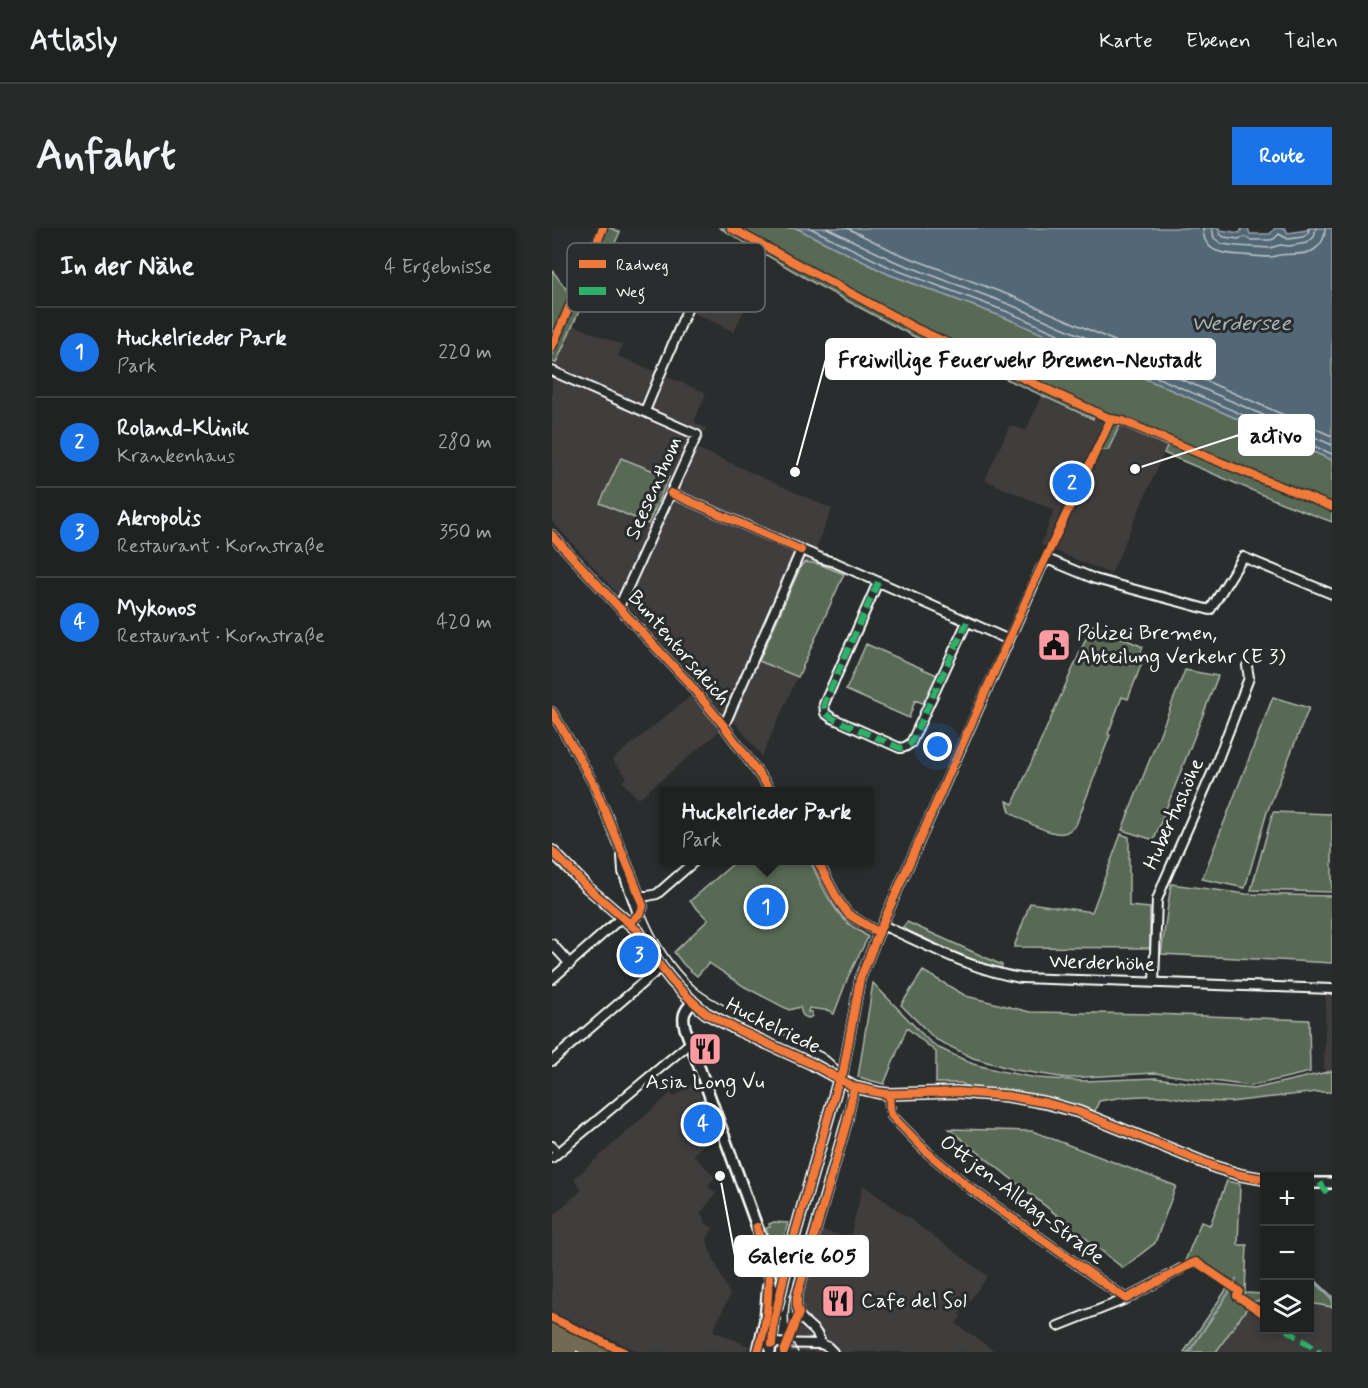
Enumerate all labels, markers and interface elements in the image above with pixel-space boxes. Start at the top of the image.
text: Atlasly [30,23,118,60]
text: Karte [1099,27,1153,55]
text: Ebenen [1186,27,1251,55]
text: Teilen [1284,27,1338,55]
button: Route [1232,127,1332,185]
text: Anfahrt [36,129,176,184]
legend [567,243,765,312]
text: In der Nähe [60,250,194,284]
text: 4 Ergebnisse [384,254,492,281]
text: Radweg [616,255,668,276]
text: Weg [616,282,645,304]
water label: Werdersee [1191,310,1292,338]
text: Huckelrieder Park [117,325,287,353]
text: 1 [75,339,84,366]
text: 220 m [438,339,492,366]
callout: Freiwillige Feuerwehr Bremen-Neustadt [826,339,1215,379]
text: Freiwillige Feuerwehr Bremen-Neustadt [838,347,1202,376]
text: Park [117,353,157,380]
text: Roland-Klinik [117,415,249,443]
callout: activo [1239,415,1314,455]
text: activo [1250,423,1302,451]
text: 2 [75,429,84,456]
text: 280 m [438,429,492,456]
street label: Seesenthom [619,432,689,544]
text: Krankenhaus [117,443,235,470]
pin: 2 [1052,460,1092,506]
text: Akropolis [117,505,201,533]
text: 3 [75,519,84,546]
text: 350 m [439,519,492,546]
text: Restaurant · Kornstraße [117,533,325,560]
street label: Buntentorsdeich [621,584,737,712]
text: Mykonos [117,595,196,623]
text: 4 [74,609,85,636]
text: 420 m [436,609,492,636]
place label: Polizei Bremen, Abteilung Verkehr (E 3) [1077,619,1286,672]
text: Restaurant · Kornstraße [117,623,325,650]
public building icon: Polizei Bremen, Abteilung Verkehr (E 3) [1036,627,1072,663]
your location [923,732,952,761]
street label: Hubertushöhe [1137,754,1211,874]
popup [660,787,873,865]
text: Huckelrieder Park [682,799,851,827]
text: Park [682,827,722,854]
pin: 1 [746,884,786,930]
pin: 3 [620,932,658,978]
street label: Werderhöhe [1048,947,1156,979]
street label: Huckelriede [721,991,825,1061]
restaurant icon: Asia Long Vu [687,1031,723,1067]
place label: Asia Long Vu [646,1068,764,1097]
pin: 4 [684,1102,722,1146]
street label: Ottjen-Alldag-Straße [934,1129,1110,1271]
map controls [1260,1172,1314,1334]
button: + [1260,1172,1314,1226]
button: − [1260,1226,1314,1280]
callout: Galerie 605 [735,1236,868,1276]
text: Galerie 605 [747,1243,857,1271]
button: layers [1260,1280,1314,1334]
restaurant icon: Cafe del Sol [820,1283,856,1319]
place label: Cafe del Sol [861,1287,967,1315]

